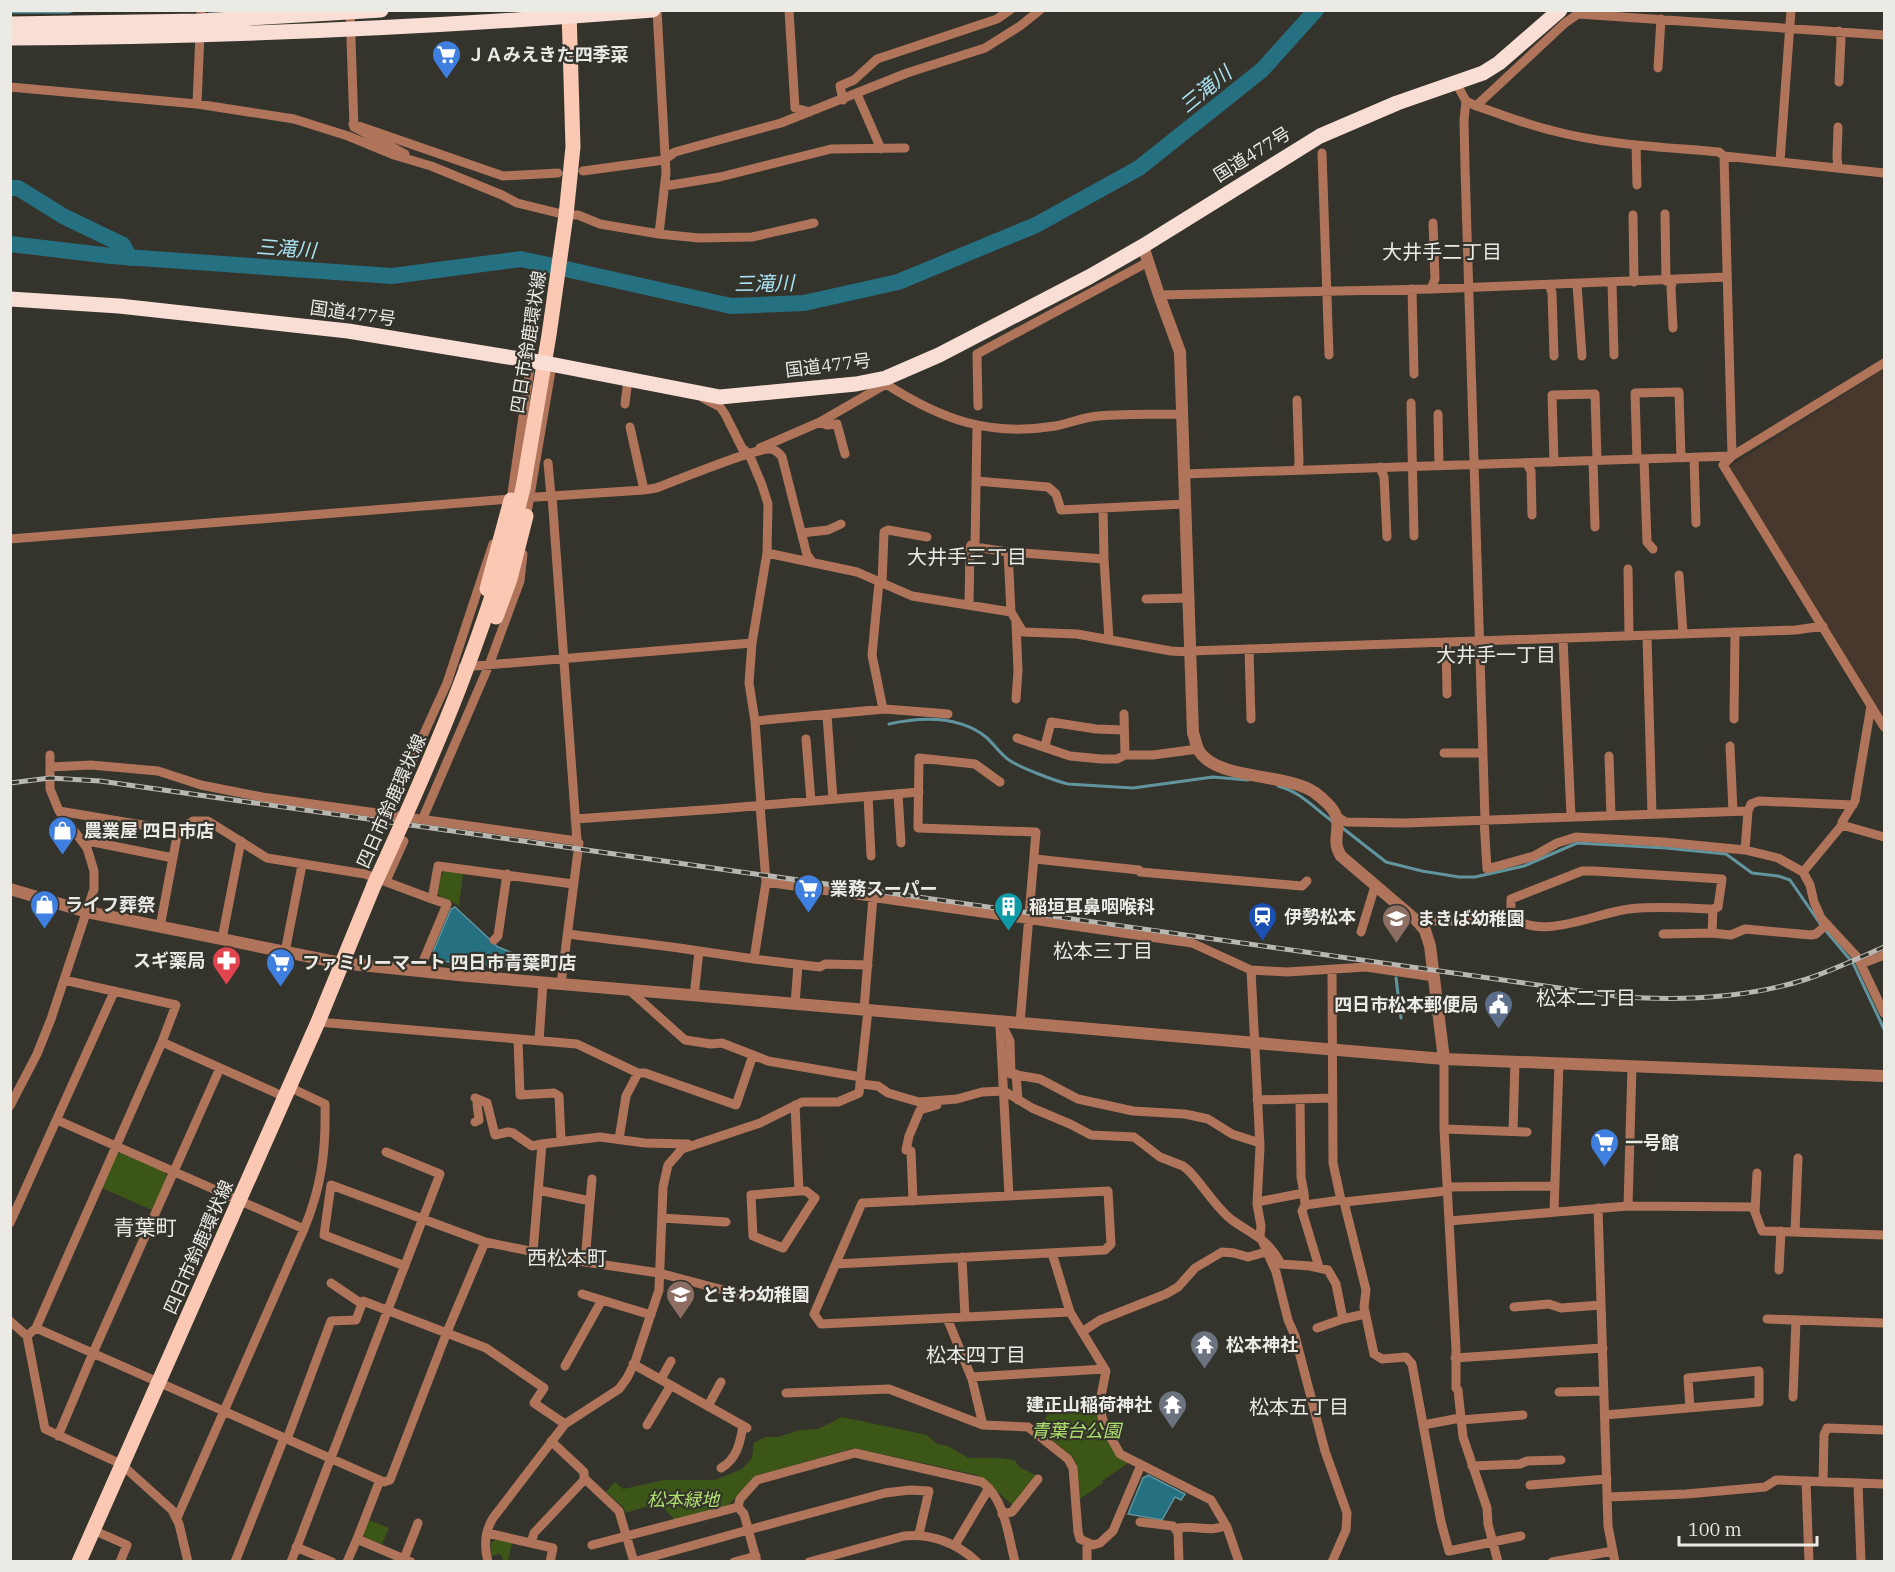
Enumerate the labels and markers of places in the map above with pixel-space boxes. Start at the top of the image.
supermarket icon: ＪＡみえきた四季菜 [430,38,462,80]
place label: ＪＡみえきた四季菜 [467,43,628,66]
shop icon: 農業屋 四日市店 [47,814,79,856]
place label: 農業屋 四日市店 [84,819,214,842]
supermarket icon: 業務スーパー [793,872,825,914]
place label: 業務スーパー [830,877,938,900]
shop icon: ライフ葬祭 [28,888,60,930]
building icon: 稲垣耳鼻咽喉科 [992,890,1024,932]
place label: ライフ葬祭 [65,893,155,916]
place label: 稲垣耳鼻咽喉科 [1029,895,1155,918]
station icon: 伊勢松本 [1247,900,1279,942]
school or university icon: まきば幼稚園 [1380,902,1412,944]
place label: 伊勢松本 [1284,905,1356,928]
place label: まきば幼稚園 [1417,907,1525,930]
pharmacy icon: スギ薬局 [210,944,242,986]
supermarket icon: ファミリーマート 四日市青葉町店 [265,946,297,988]
place label: スギ薬局 [133,949,205,972]
place label: ファミリーマート 四日市青葉町店 [302,951,576,974]
public building icon: 四日市松本郵便局 [1483,988,1515,1030]
place label: 四日市松本郵便局 [1334,993,1478,1016]
supermarket icon: 一号館 [1588,1126,1620,1168]
place label: 一号館 [1625,1131,1679,1154]
school or university icon: ときわ幼稚園 [665,1278,697,1320]
place label: ときわ幼稚園 [702,1283,810,1306]
temple icon: 松本神社 [1189,1328,1221,1370]
place label: 松本神社 [1226,1333,1298,1356]
temple icon: 建正山稲荷神社 [1157,1388,1189,1430]
place label: 建正山稲荷神社 [1026,1393,1152,1416]

